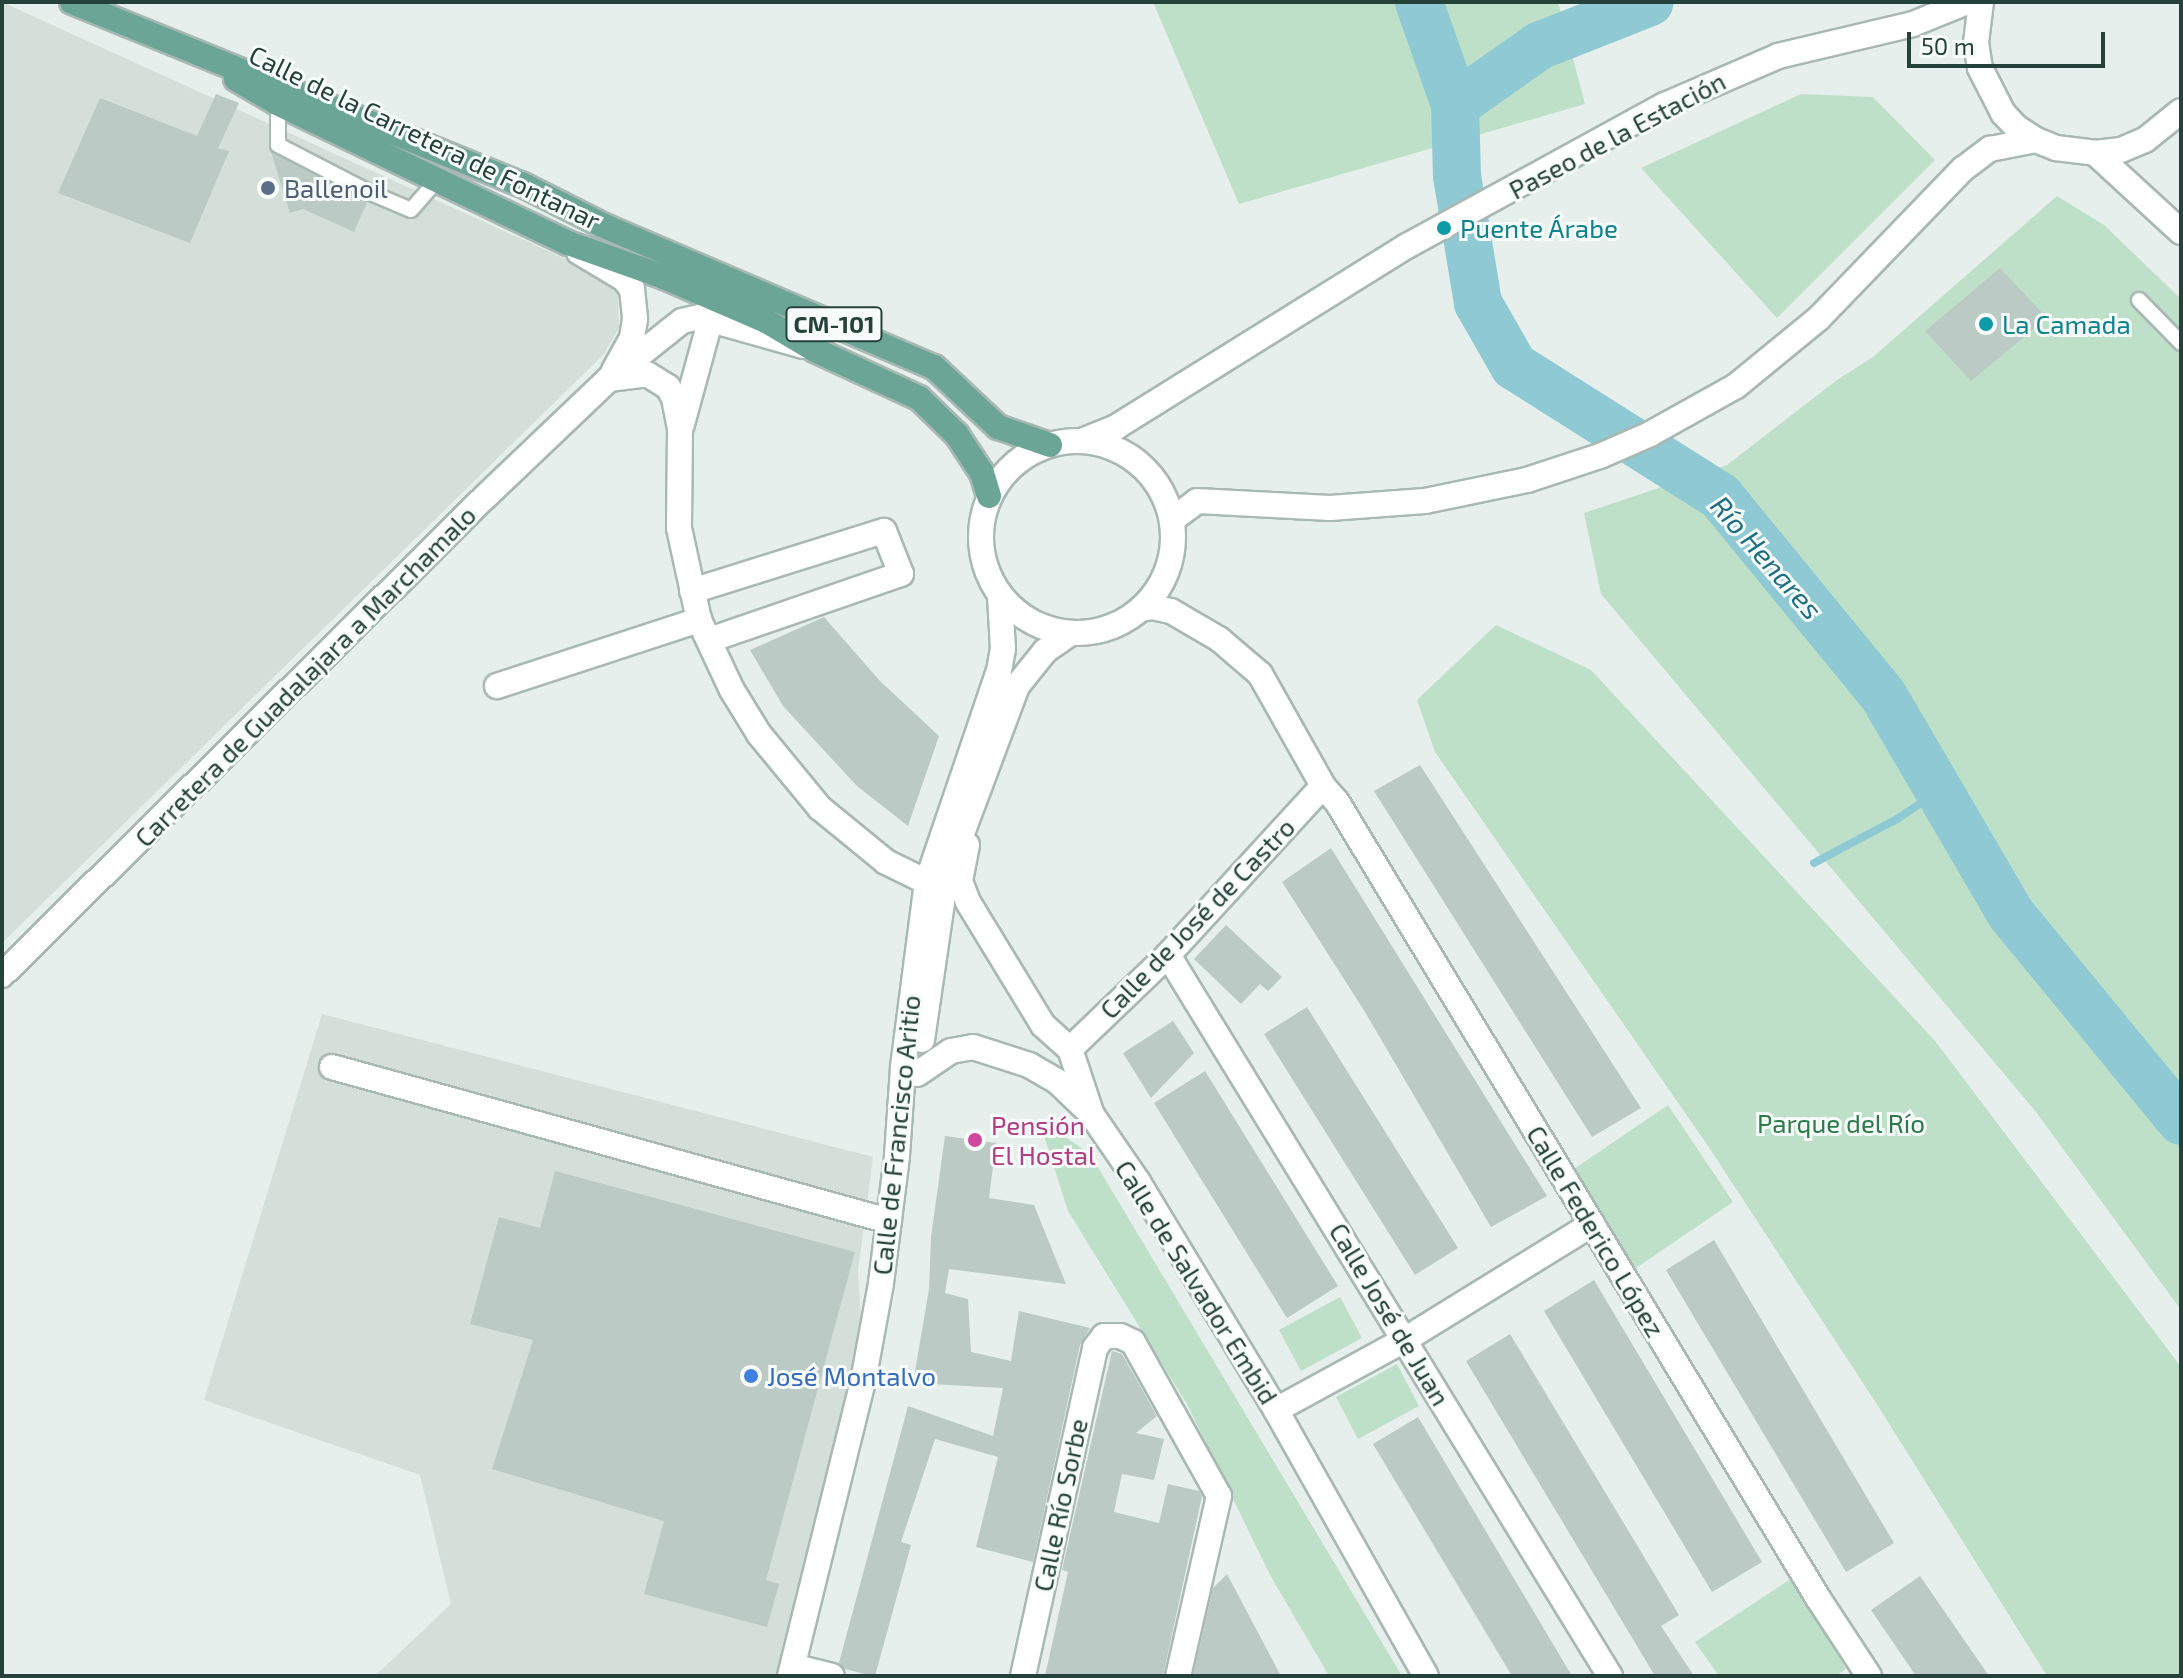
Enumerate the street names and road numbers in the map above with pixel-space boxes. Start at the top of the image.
street label: Calle de la Carretera de Fontanar [244,38,606,236]
street label: Paseo de la Estación [1503,65,1731,205]
road number: CM-101 [784,304,884,344]
street label: Carretera de Guadalajara a Marchamalo [128,499,482,853]
street label: Calle de José de Castro [1093,811,1301,1025]
street label: Calle de Francisco Aritio [866,993,926,1277]
street label: Calle Federico López [1521,1120,1671,1342]
street label: Calle de Salvador Embid [1109,1154,1285,1410]
street label: Calle José de Juan [1323,1217,1457,1411]
street label: Calle Río Sorbe [1026,1416,1094,1594]

